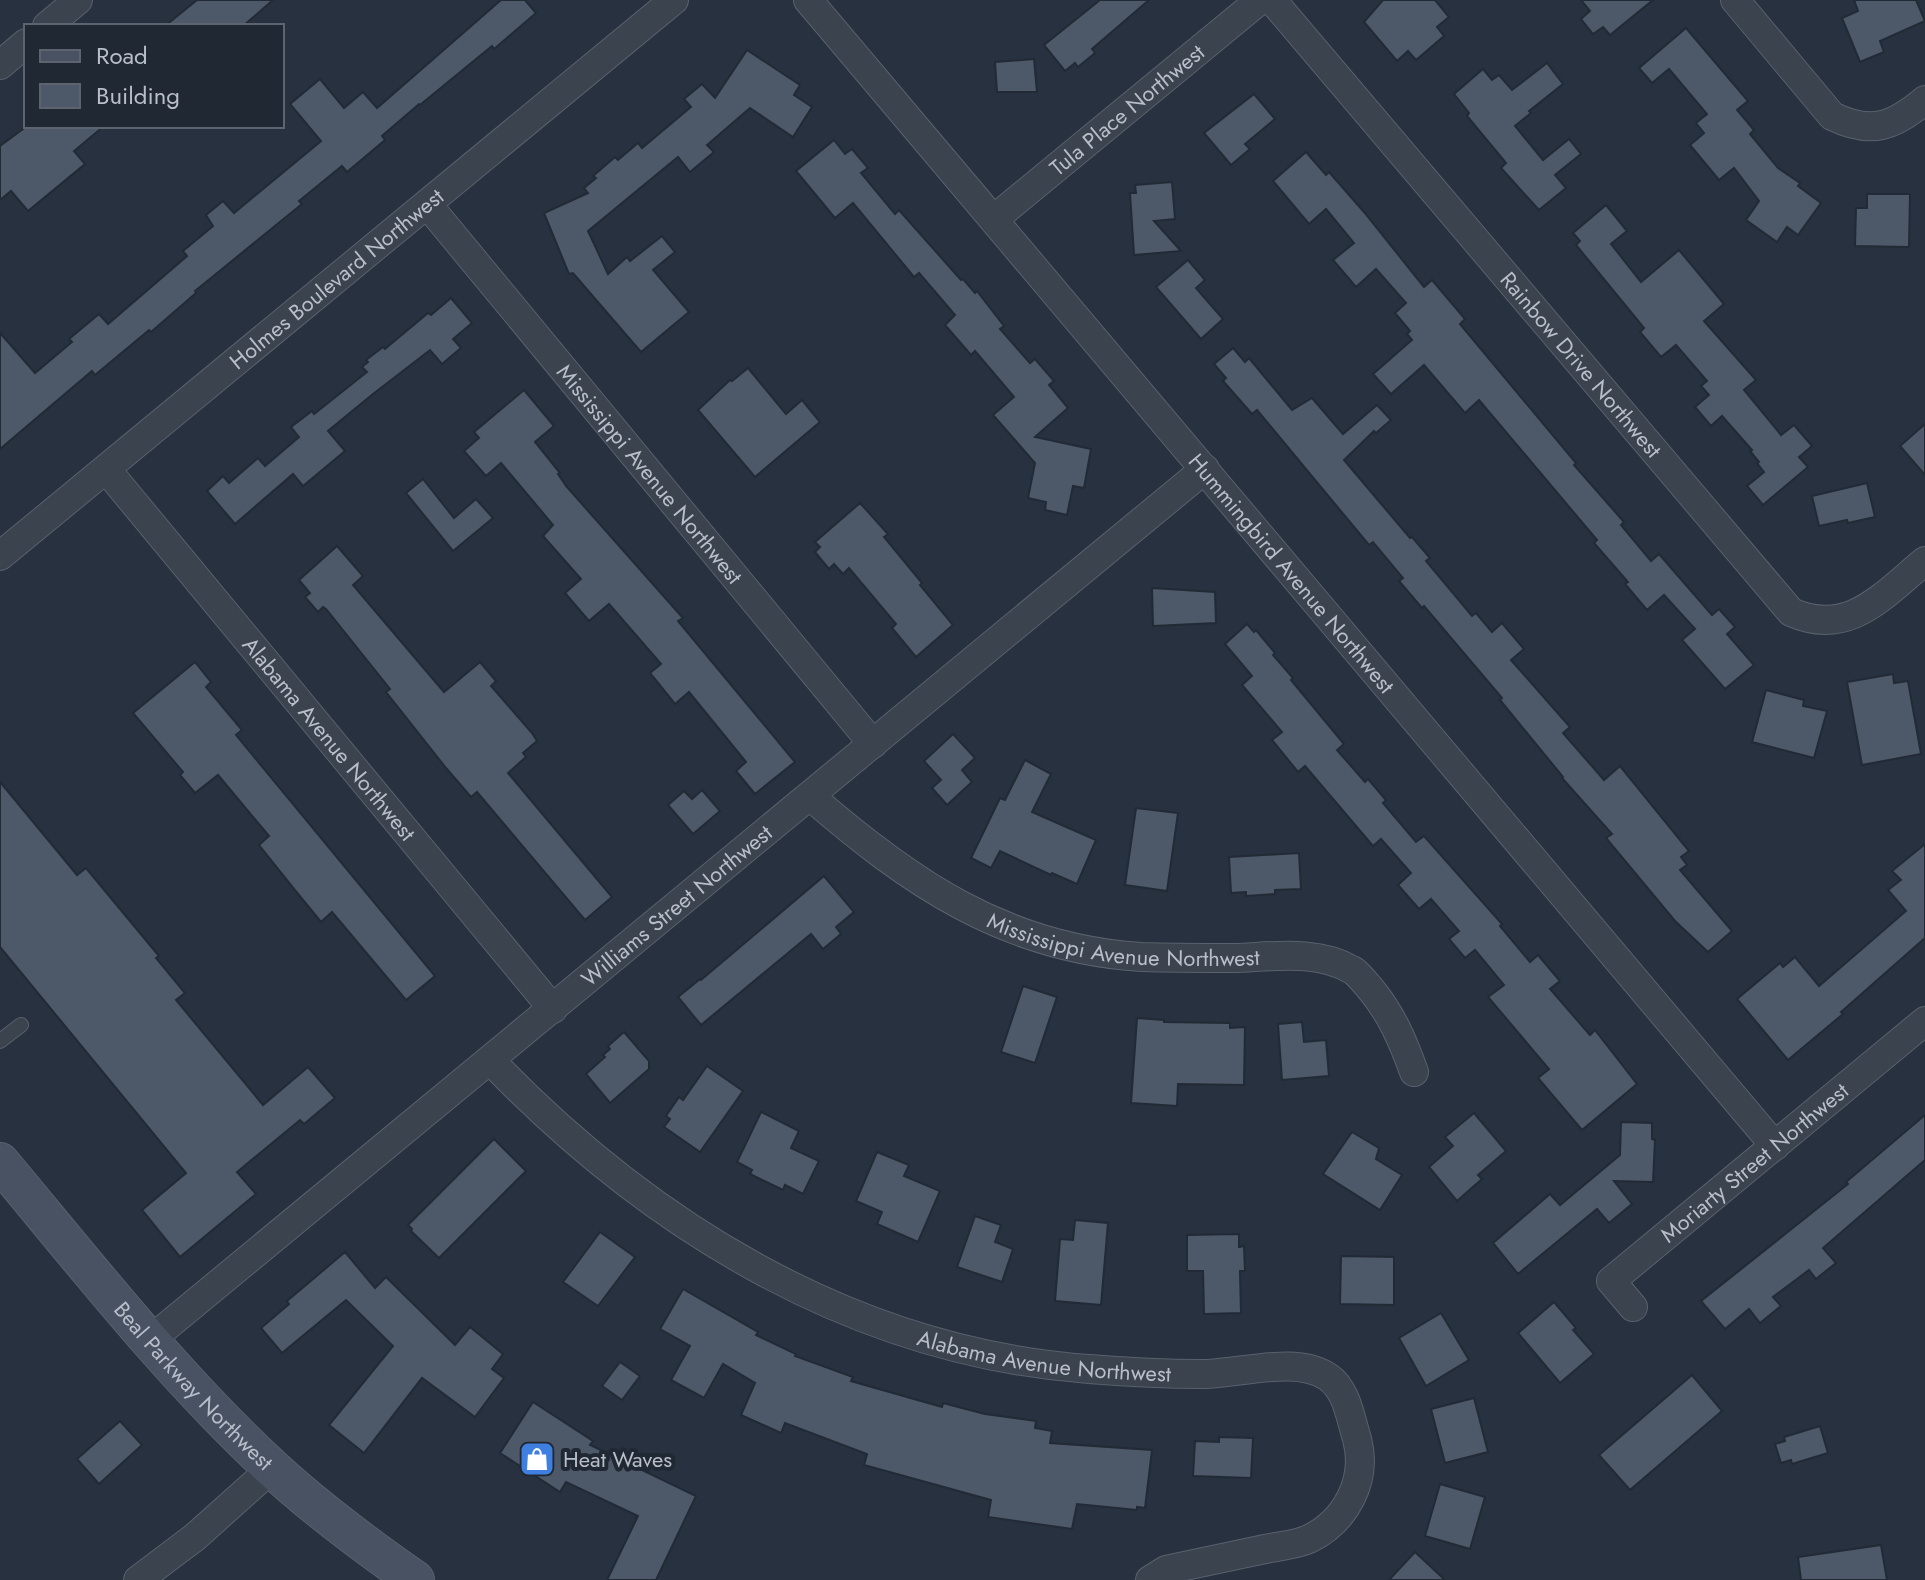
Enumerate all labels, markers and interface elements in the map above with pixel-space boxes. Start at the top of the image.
legend [24,24,284,128]
street label: Tula Place Northwest [1042,36,1212,183]
text: Road [96,38,148,73]
text: Building [96,78,180,113]
street label: Holmes Boulevard Northwest [222,180,451,377]
street label: Rainbow Drive Northwest [1493,265,1670,465]
street label: Mississippi Avenue Northwest [549,357,751,591]
street label: Hummingbird Avenue Northwest [1181,446,1403,701]
street label: Alabama Avenue Northwest [235,630,424,848]
street label: Williams Street Northwest [574,817,779,994]
street label: Mississippi Avenue Northwest [982,904,1261,974]
street label: Moriarty Street Northwest [1653,1075,1856,1250]
street label: Beal Parkway Northwest [107,1294,281,1478]
street label: Alabama Avenue Northwest [914,1321,1172,1390]
shop icon: Heat Waves [518,1440,556,1478]
place label: Heat Waves [563,1443,672,1475]

